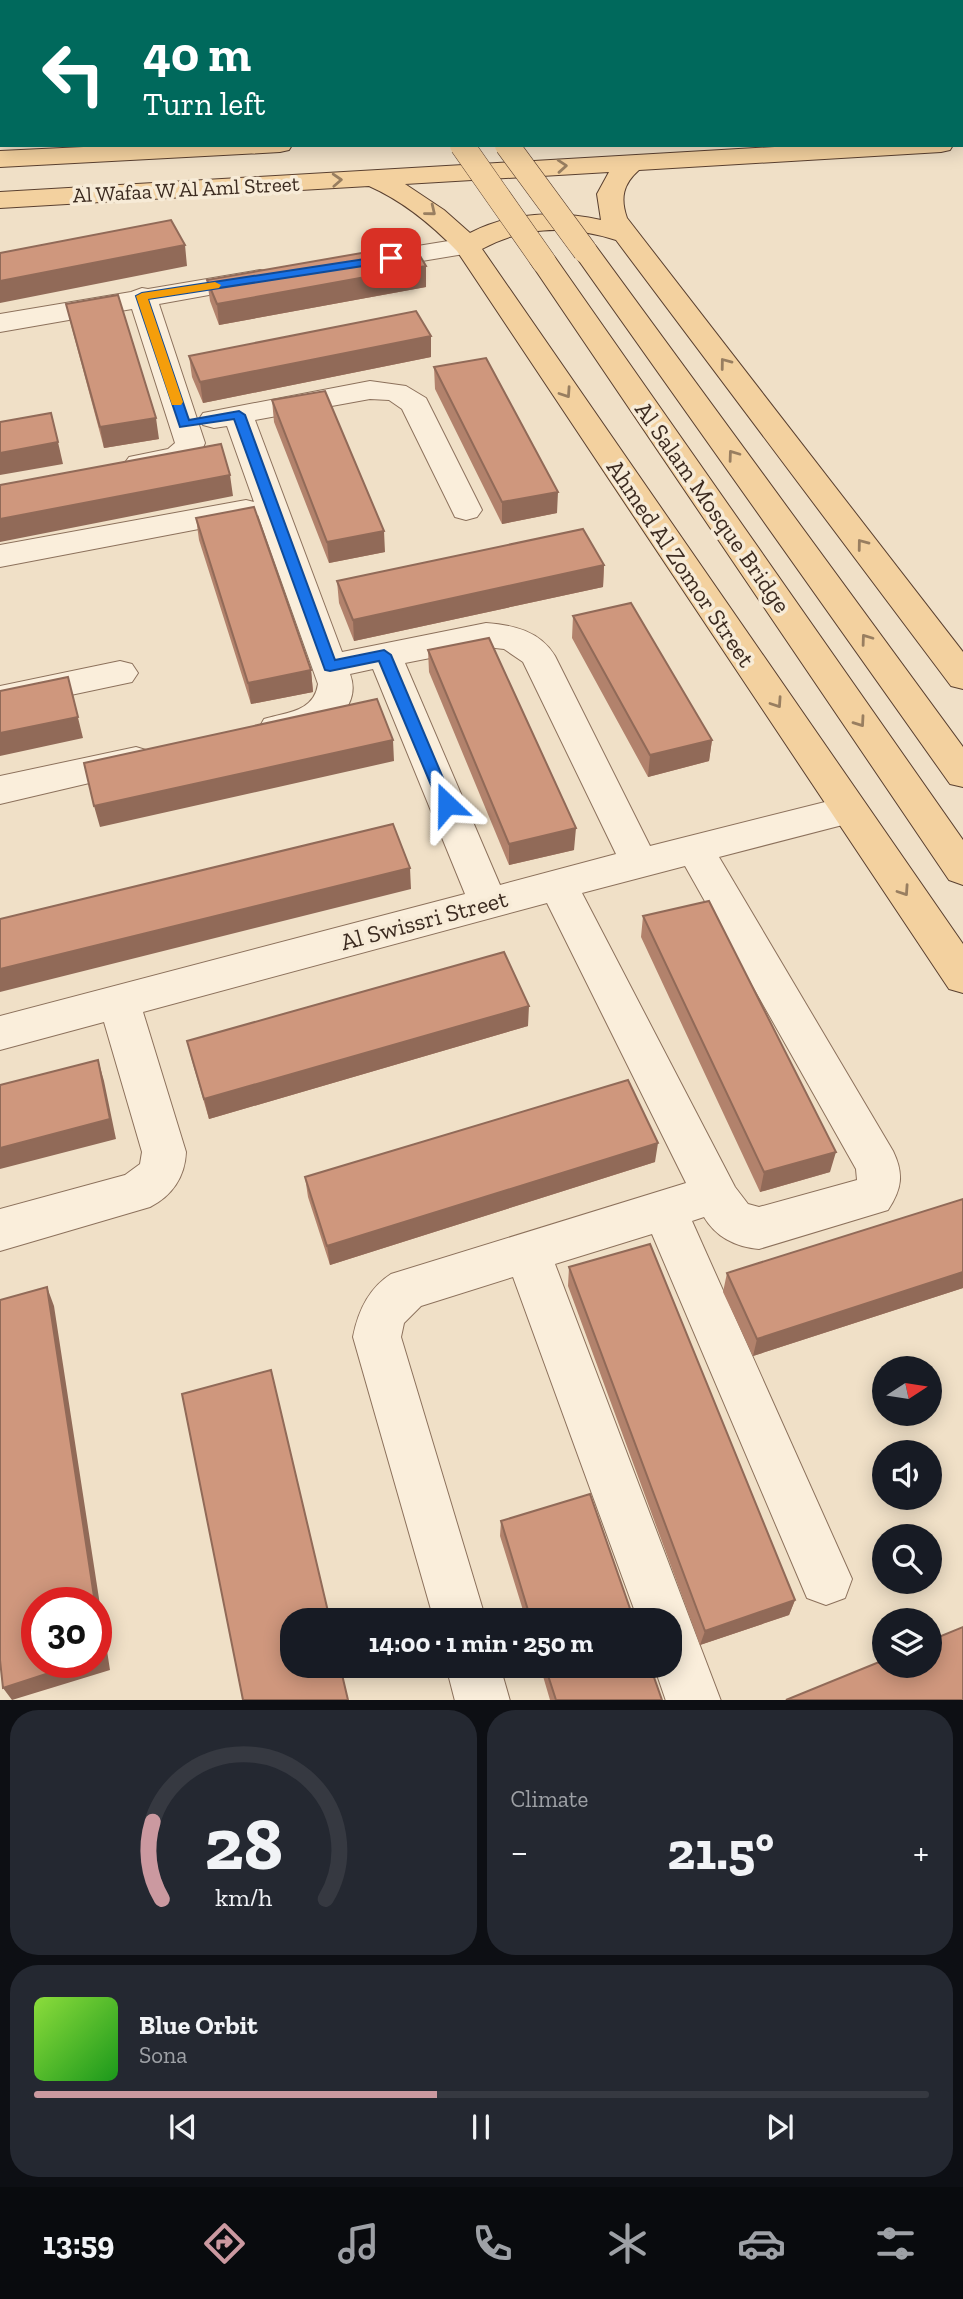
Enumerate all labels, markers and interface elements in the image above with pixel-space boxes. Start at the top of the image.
text: 40 m [143,25,251,84]
icon: left [28,28,119,119]
text: Turn left [143,85,265,123]
one-way arrow [557,159,568,174]
street label: Al Wafaa W Al Aml Street [72,171,300,207]
one-way arrow [332,173,343,188]
one-way arrow [424,203,436,216]
pin [361,228,421,288]
icon: arrive [372,239,410,277]
one-way arrow [720,359,733,371]
one-way arrow [558,385,570,398]
street label: Al Salam Mosque Bridge [629,396,797,618]
one-way arrow [728,450,741,463]
street label: Ahmed Al Zomor Street [601,454,761,672]
one-way arrow [858,540,871,552]
one-way arrow [862,634,874,647]
one-way arrow [768,695,781,708]
one-way arrow [852,714,865,727]
position arrow [410,767,484,841]
one-way arrow [896,883,909,896]
street label: Al Swissri Street [337,884,511,956]
north arrow [872,1356,942,1426]
map controls [872,1356,942,1678]
button: sound [872,1440,942,1510]
button: search [872,1524,942,1594]
speed limit sign: 30 [21,1587,112,1678]
button: layers [872,1608,942,1678]
text: 14:00 · 1 min · 250 m [369,1627,593,1659]
text: Climate [511,1785,588,1813]
text: 28 [204,1800,282,1888]
text: 21.5° [667,1820,774,1882]
text: − [511,1829,528,1875]
text: + [913,1829,929,1875]
text: km/h [215,1881,272,1911]
text: Blue Orbit [139,2009,258,2041]
text: Sona [139,2041,187,2069]
icon: previous [164,2108,202,2146]
icon: pause [462,2108,500,2146]
icon: next [761,2108,799,2146]
icon: directions [200,2219,249,2268]
icon: music [334,2219,383,2268]
icon: phone [468,2219,517,2268]
icon: climate [603,2219,652,2268]
icon: car [737,2219,786,2268]
icon: filters [871,2219,920,2268]
text: 13:59 [43,2224,114,2262]

